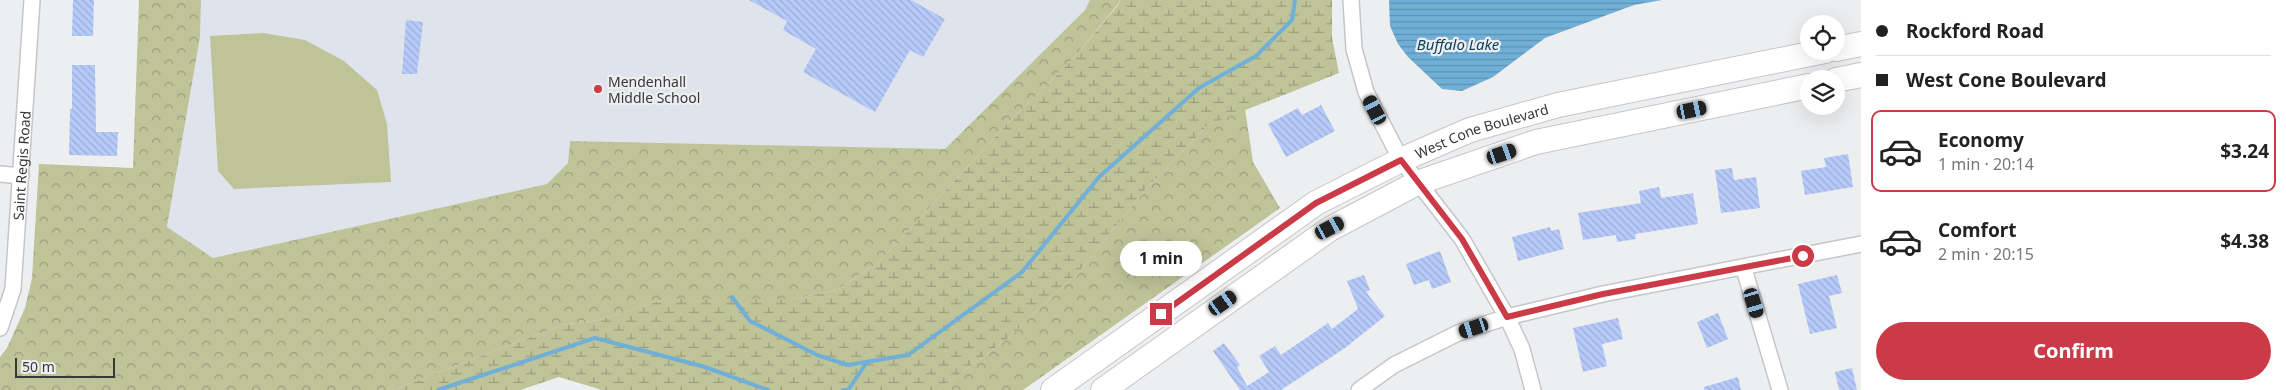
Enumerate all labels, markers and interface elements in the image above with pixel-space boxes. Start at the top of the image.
map controls [1800,15,1845,115]
button: locate [1800,15,1845,60]
text: Rockford Road [1906,18,2044,44]
water label: Buffalo Lake [1417,34,1500,54]
text: West Cone Boulevard [1906,67,2107,93]
button: layers [1800,70,1845,115]
place label: Mendenhall Middle School [608,72,700,107]
marker: Mendenhall Middle School [592,83,604,95]
car [1361,93,1388,127]
street label: West Cone Boulevard [1412,99,1550,162]
car [1675,100,1708,120]
street label: Saint Regis Road [8,110,34,221]
text: Economy [1938,127,2024,153]
icon: car [1878,129,1923,174]
text: $3.24 [2220,138,2269,164]
car [1485,142,1518,166]
text: 1 min · 20:14 [1938,153,2034,175]
car [1313,214,1346,242]
text: Comfort [1938,217,2017,243]
icon: car [1878,219,1923,264]
text: $4.38 [2220,228,2269,254]
callout: 1 min [1120,242,1202,276]
text: 2 min · 20:15 [1938,243,2034,265]
route start [1792,245,1814,267]
text: 1 min [1139,247,1183,269]
car [1742,286,1765,320]
car [1206,288,1239,318]
route end [1150,303,1172,325]
car [1457,316,1490,340]
button: Confirm [1876,322,2271,380]
scale bar [15,355,115,378]
text: 50 m [22,357,55,376]

